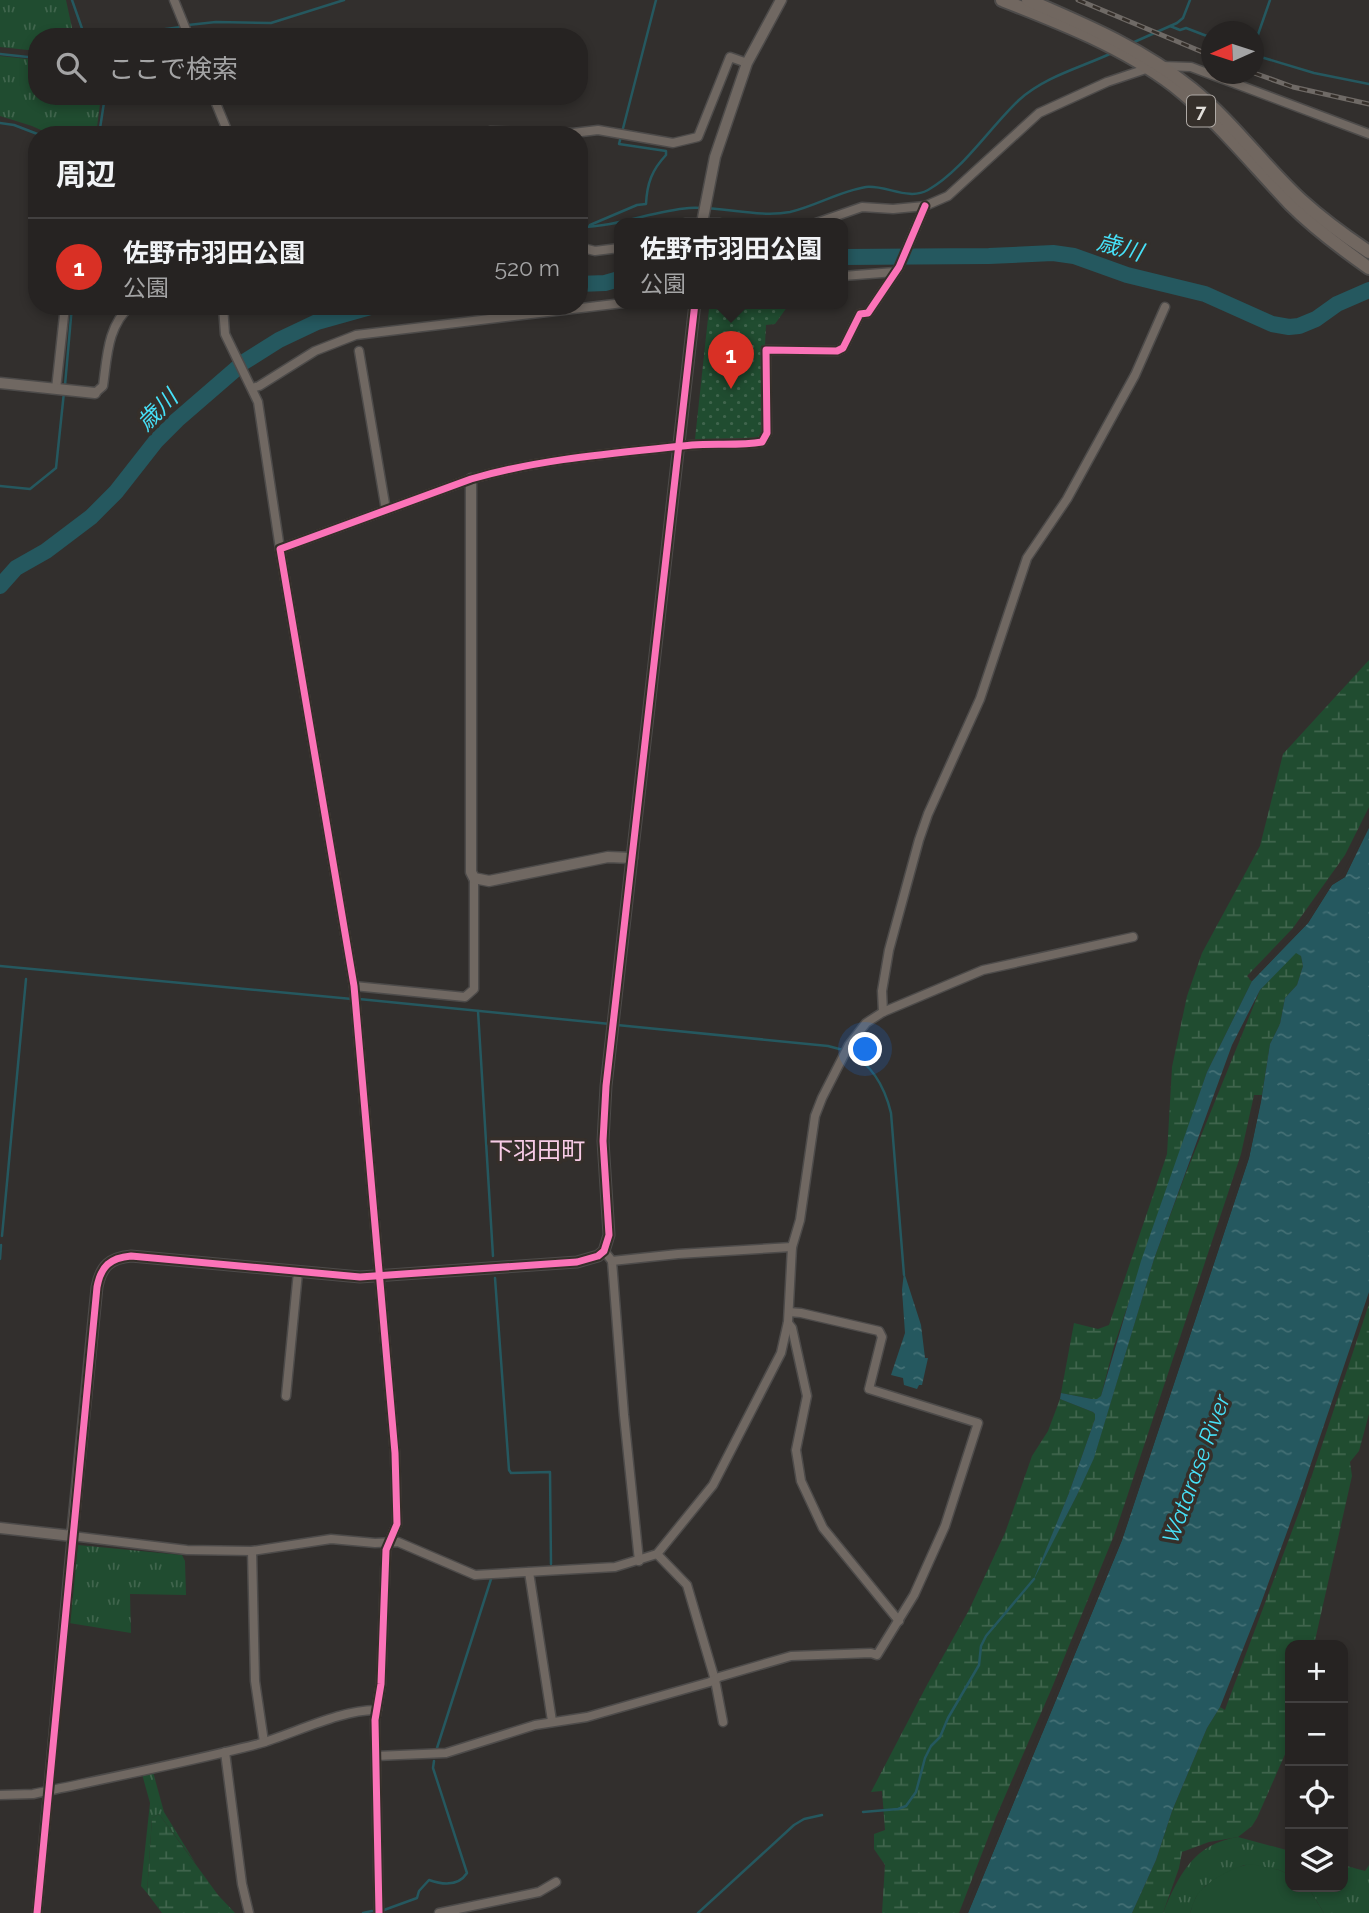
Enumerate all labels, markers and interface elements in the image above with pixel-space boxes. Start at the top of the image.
north arrow [1201,21,1264,84]
search box [28,28,588,105]
icon: search [52,48,90,86]
text: ここで検索 [108,54,238,84]
road number: 7 [1187,96,1215,127]
text: 周辺 [56,157,116,192]
popup [614,218,848,309]
water label: 歳川 [1094,228,1149,266]
text: 佐野市羽田公園 [640,234,822,264]
text: 佐野市羽田公園 [123,238,305,268]
text: 1 [73,254,85,281]
text: 520 m [494,254,560,281]
text: 公園 [640,270,686,297]
text: 公園 [123,274,169,301]
pin: 1 [708,331,754,389]
water label: 歳川 [131,382,185,435]
your location [848,1032,882,1066]
district label: 下羽田町 [489,1136,585,1165]
water label: Watarase River [1156,1389,1235,1547]
map controls [1285,1640,1348,1892]
button: + [1285,1640,1348,1703]
button: − [1285,1703,1348,1766]
button: locate [1285,1766,1348,1829]
button: layers [1285,1829,1348,1892]

